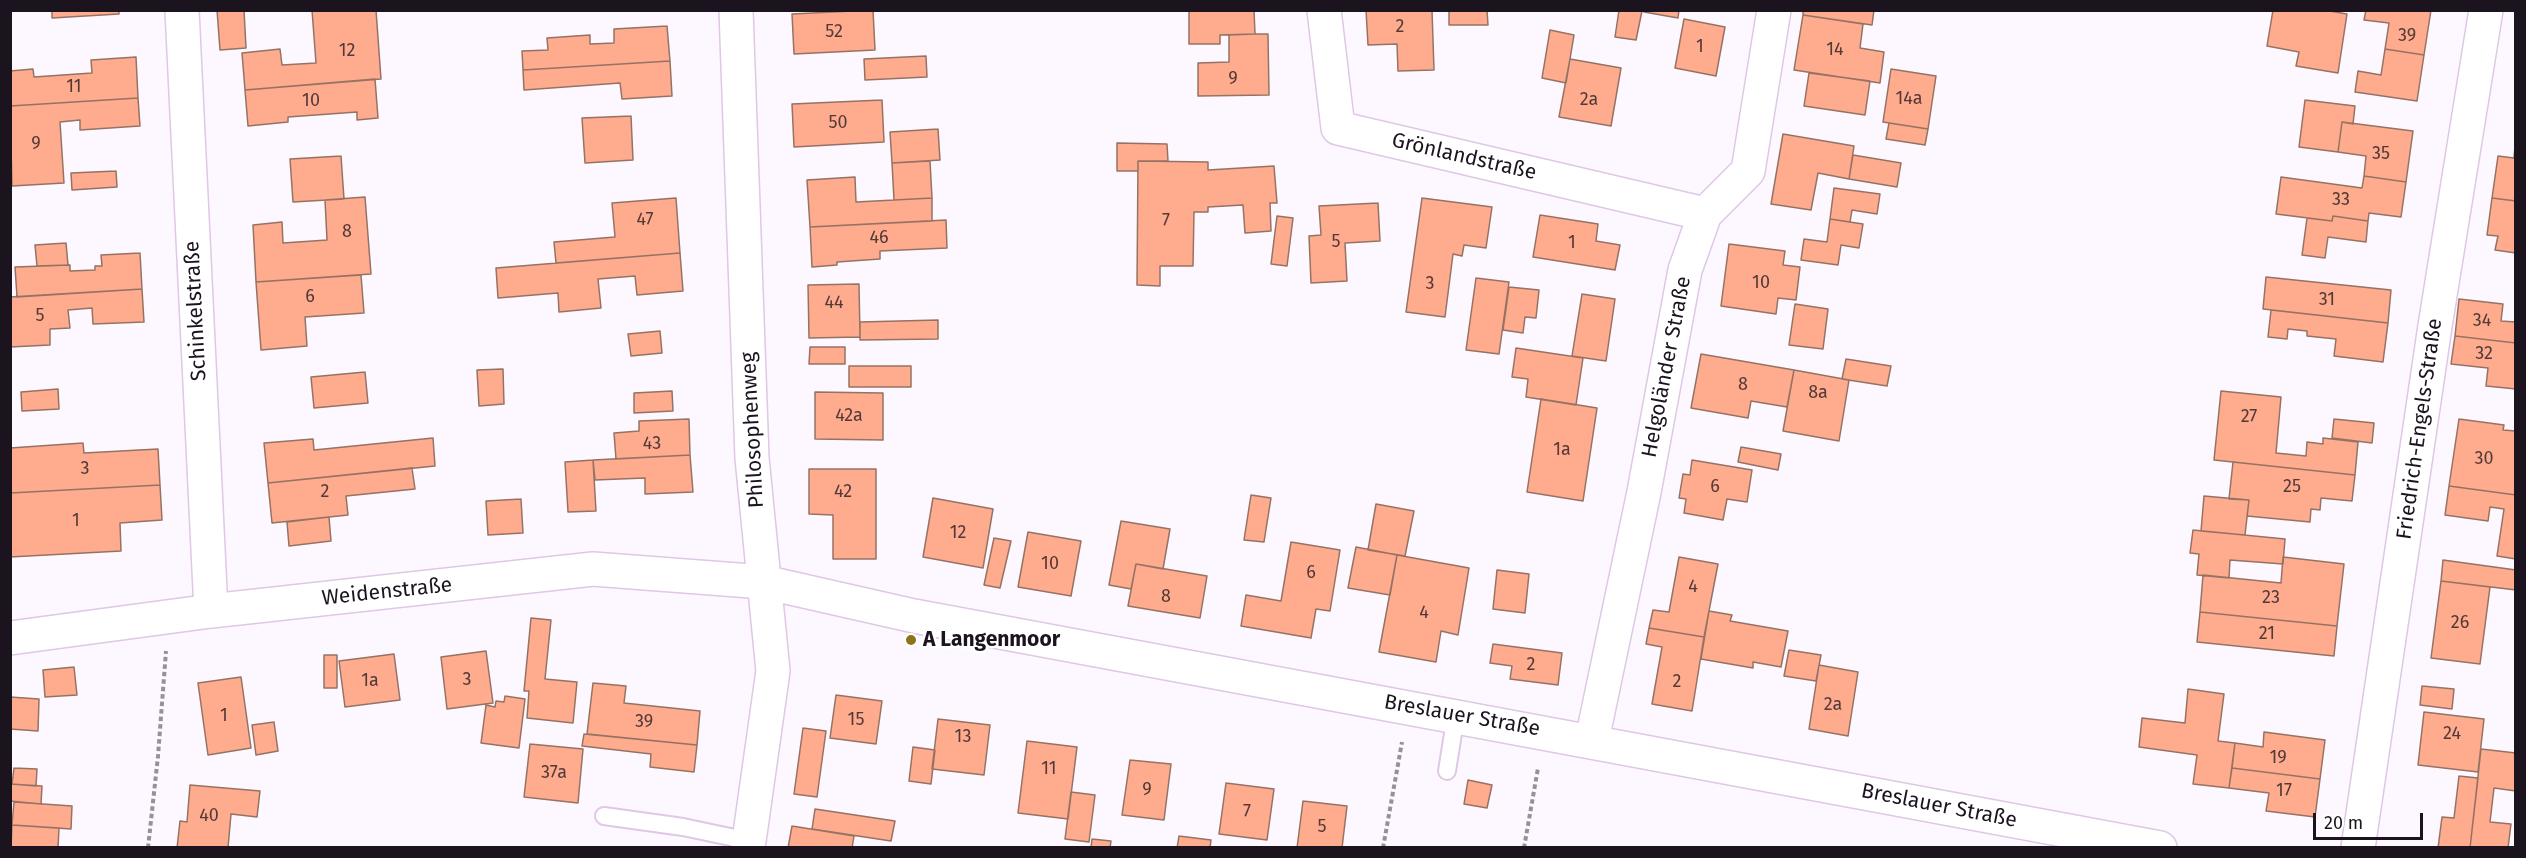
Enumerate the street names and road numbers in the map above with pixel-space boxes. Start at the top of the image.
street label: Grönlandstraße [1389,128,1539,186]
street label: Schinkelstraße [180,240,212,382]
street label: Helgoländer Straße [1637,274,1697,460]
street label: Friedrich-Engels-Straße [2392,317,2448,541]
street label: Philosophenweg [736,351,770,509]
street label: Weidenstraße [321,573,453,611]
street label: Breslauer Straße [1382,690,1542,742]
street label: Breslauer Straße [1859,779,2019,833]

